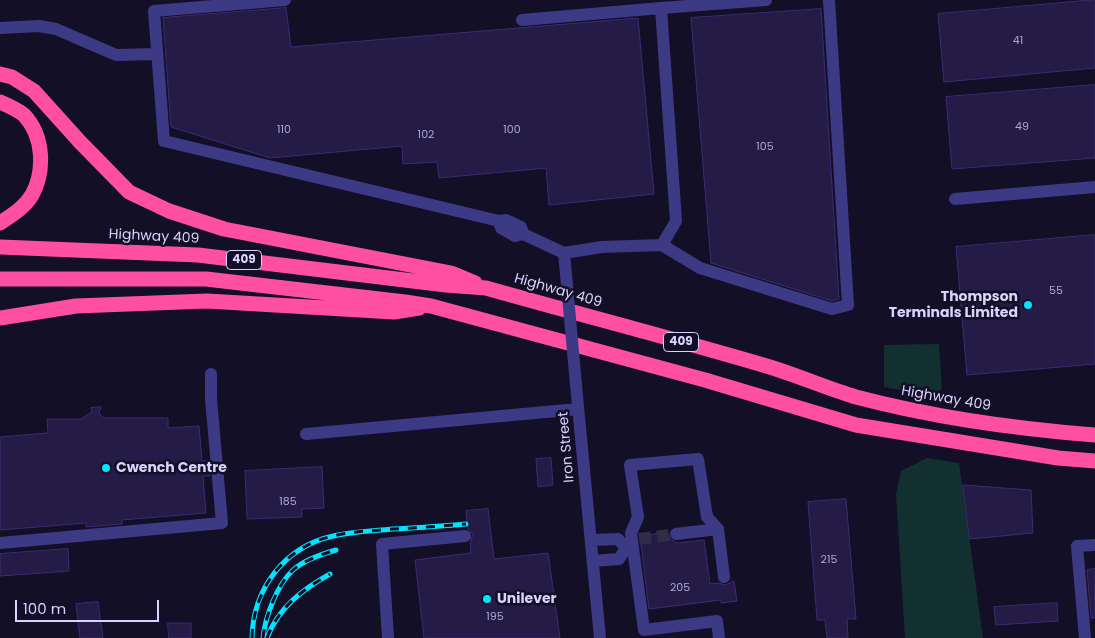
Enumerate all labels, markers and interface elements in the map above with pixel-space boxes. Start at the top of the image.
house number: 41 [1013,34,1023,48]
house number: 49 [1015,120,1029,134]
house number: 110 [277,123,291,137]
house number: 100 [503,123,521,137]
house number: 102 [418,128,434,142]
house number: 105 [756,140,774,154]
street label: Highway 409 [108,226,200,248]
road number: 409 [226,250,262,270]
street label: Highway 409 [512,270,604,312]
house number: 55 [1049,284,1063,298]
place label: Thompson Terminals Limited [889,289,1018,322]
marker: Thompson Terminals Limited [1022,299,1034,311]
road number: 409 [664,332,698,352]
street label: Highway 409 [900,383,992,415]
street label: Iron Street [556,411,578,483]
place label: Cwench Centre [116,460,227,476]
marker: Cwench Centre [100,462,112,474]
house number: 185 [279,495,297,509]
house number: 215 [821,553,837,567]
house number: 205 [670,581,690,595]
scale bar [18,590,161,622]
place label: Unilever [497,591,557,607]
marker: Unilever [481,593,493,605]
text: 100 m [23,598,66,619]
house number: 195 [486,610,504,624]

